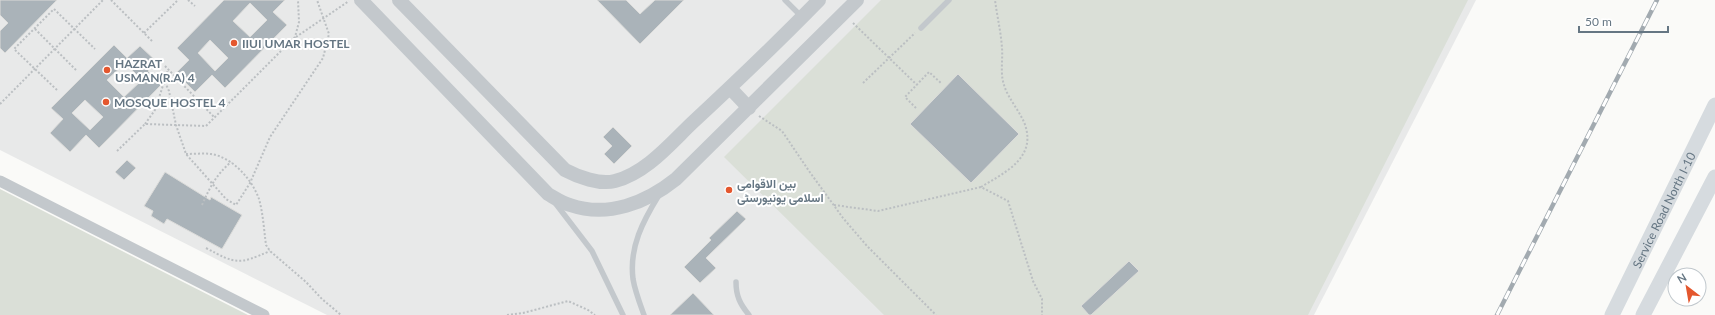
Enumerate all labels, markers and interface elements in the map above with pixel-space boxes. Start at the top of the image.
scale bar [1579,8,1668,34]
text: 50 m [1585,14,1612,29]
place label: IIUI UMAR HOSTEL [242,36,350,51]
marker: IIUI UMAR HOSTEL [229,38,239,48]
place label: HAZRAT USMAN(R.A) 4 [115,56,195,85]
marker: HAZRAT USMAN(R.A) 4 [102,65,112,75]
place label: MOSQUE HOSTEL 4 [114,95,225,110]
marker: MOSQUE HOSTEL 4 [101,97,111,107]
street label: Service Road North I-10 [1629,150,1698,270]
place label: بین الاقوامی اسلامی یونیورسٹی [737,176,824,206]
marker: بین الاقوامی اسلامی یونیورسٹی [724,185,734,195]
north arrow [1667,267,1707,307]
text: N [1675,270,1689,286]

